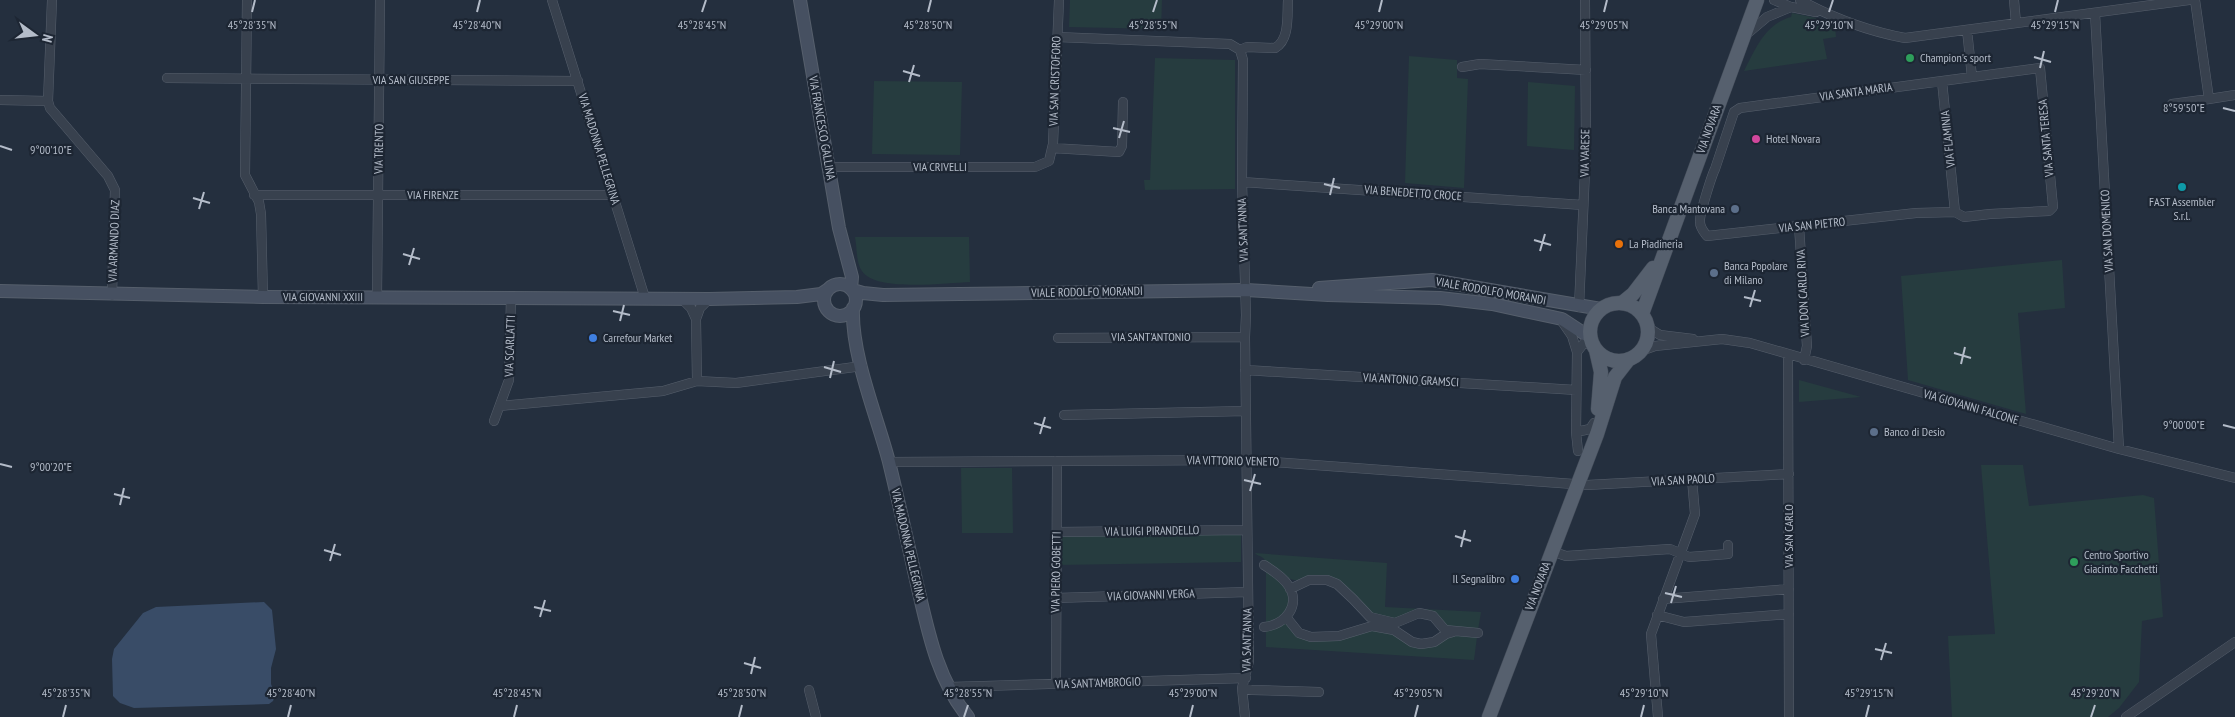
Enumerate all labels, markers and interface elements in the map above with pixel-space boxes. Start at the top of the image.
north arrow [10,10,60,60]
text: 45°28'35"N [228,17,276,32]
text: 45°28'40"N [453,17,501,32]
text: 45°28'45"N [678,17,726,32]
text: 45°28'50"N [904,17,952,32]
text: 45°28'55"N [1129,17,1177,32]
text: 45°29'00"N [1355,17,1403,32]
text: 45°29'05"N [1580,17,1628,32]
text: 45°29'10"N [1805,17,1853,32]
text: 45°29'15"N [2031,17,2079,32]
text: N [38,32,57,44]
street label: VIA SAN CRISTOFORO [1045,35,1064,127]
place label: Champion's sport [1920,50,1992,65]
marker: Champion's sport [1904,52,1916,64]
street label: VIA SAN GIUSEPPE [371,72,450,87]
street label: VIA FRANCESCO GALLINA [806,74,839,181]
street label: VIA SANTA MARIA [1817,79,1894,104]
street label: VIA MADONNA PELLEGRINA [575,91,624,207]
street label: VIA SANTA TERESA [2035,98,2056,178]
text: 8°59'50"E [2163,100,2205,115]
street label: VIA NOVARA [1692,102,1724,156]
street label: VIA FLAMINIA [1937,109,1958,169]
street label: VIA TRENTO [371,123,386,175]
street label: VIA VARESE [1577,129,1592,178]
place label: Hotel Novara [1766,131,1820,146]
marker: Hotel Novara [1750,133,1762,145]
text: 9°00'10"E [30,142,72,157]
street label: VIA CRIVELLI [912,159,967,174]
marker: FAST Assembler S.r.l. [2176,181,2188,193]
street label: VIA BENEDETTO CROCE [1363,182,1462,203]
street label: VIA FIRENZE [406,187,459,202]
street label: VIA SAN DOMENICO [2097,189,2116,274]
place label: FAST Assembler S.r.l. [2149,194,2216,223]
street label: VIA SANT'ANNA [1234,197,1251,263]
street label: VIA ARMANDO DIAZ [105,200,122,283]
place label: Banca Mantovana [1652,201,1725,216]
marker: Banca Mantovana [1729,203,1741,215]
street label: VIA SAN PIETRO [1777,214,1846,236]
place label: La Piadineria [1629,236,1683,251]
marker: La Piadineria [1613,238,1625,250]
street label: VIA DON CARLO RIVA [1793,249,1812,338]
place label: Banca Popolare di Milano [1724,258,1788,287]
marker: Banca Popolare di Milano [1708,267,1720,279]
street label: VIALE RODOLFO MORANDI [1434,273,1547,308]
street label: VIALE RODOLFO MORANDI [1030,283,1143,300]
street label: VIA GIOVANNI XXIII [282,289,363,304]
street label: VIA SCARLATTI [501,315,518,378]
street label: VIA SANT'ANTONIO [1110,329,1191,344]
place label: Carrefour Market [603,330,673,345]
marker: Carrefour Market [587,332,599,344]
street label: VIA ANTONIO GRAMSCI [1362,369,1459,390]
street label: VIA GIOVANNI FALCONE [1921,385,2021,427]
text: 9°00'00"E [2163,417,2205,432]
place label: Banco di Desio [1884,424,1945,439]
marker: Banco di Desio [1868,426,1880,438]
street label: VIA VITTORIO VENETO [1186,452,1280,469]
text: 9°00'20"E [30,459,72,474]
street label: VIA SAN PAOLO [1650,470,1716,489]
street label: VIA MADONNA PELLEGRINA [888,486,929,603]
street label: VIA SAN CARLO [1781,504,1796,569]
street label: VIA LUIGI PIRANDELLO [1104,522,1200,539]
street label: VIA PIERO GOBETTI [1047,531,1064,614]
place label: Centro Sportivo Giacinto Facchetti [2084,547,2158,576]
marker: Centro Sportivo Giacinto Facchetti [2068,556,2080,568]
street label: VIA NOVARA [1521,559,1554,613]
place label: Il Segnalibro [1453,571,1505,586]
marker: Il Segnalibro [1509,573,1521,585]
street label: VIA GIOVANNI VERGA [1106,585,1195,604]
street label: VIA SANT'ANNA [1238,608,1255,673]
street label: VIA SANT'AMBROGIO [1054,673,1142,692]
text: 45°28'35"N [42,685,90,700]
text: 45°28'40"N [267,685,315,700]
text: 45°28'45"N [493,685,541,700]
text: 45°28'50"N [718,685,766,700]
text: 45°28'55"N [944,685,992,700]
text: 45°29'00"N [1169,685,1217,700]
text: 45°29'05"N [1394,685,1442,700]
text: 45°29'10"N [1620,685,1668,700]
text: 45°29'15"N [1845,685,1893,700]
text: 45°29'20"N [2071,685,2119,700]

